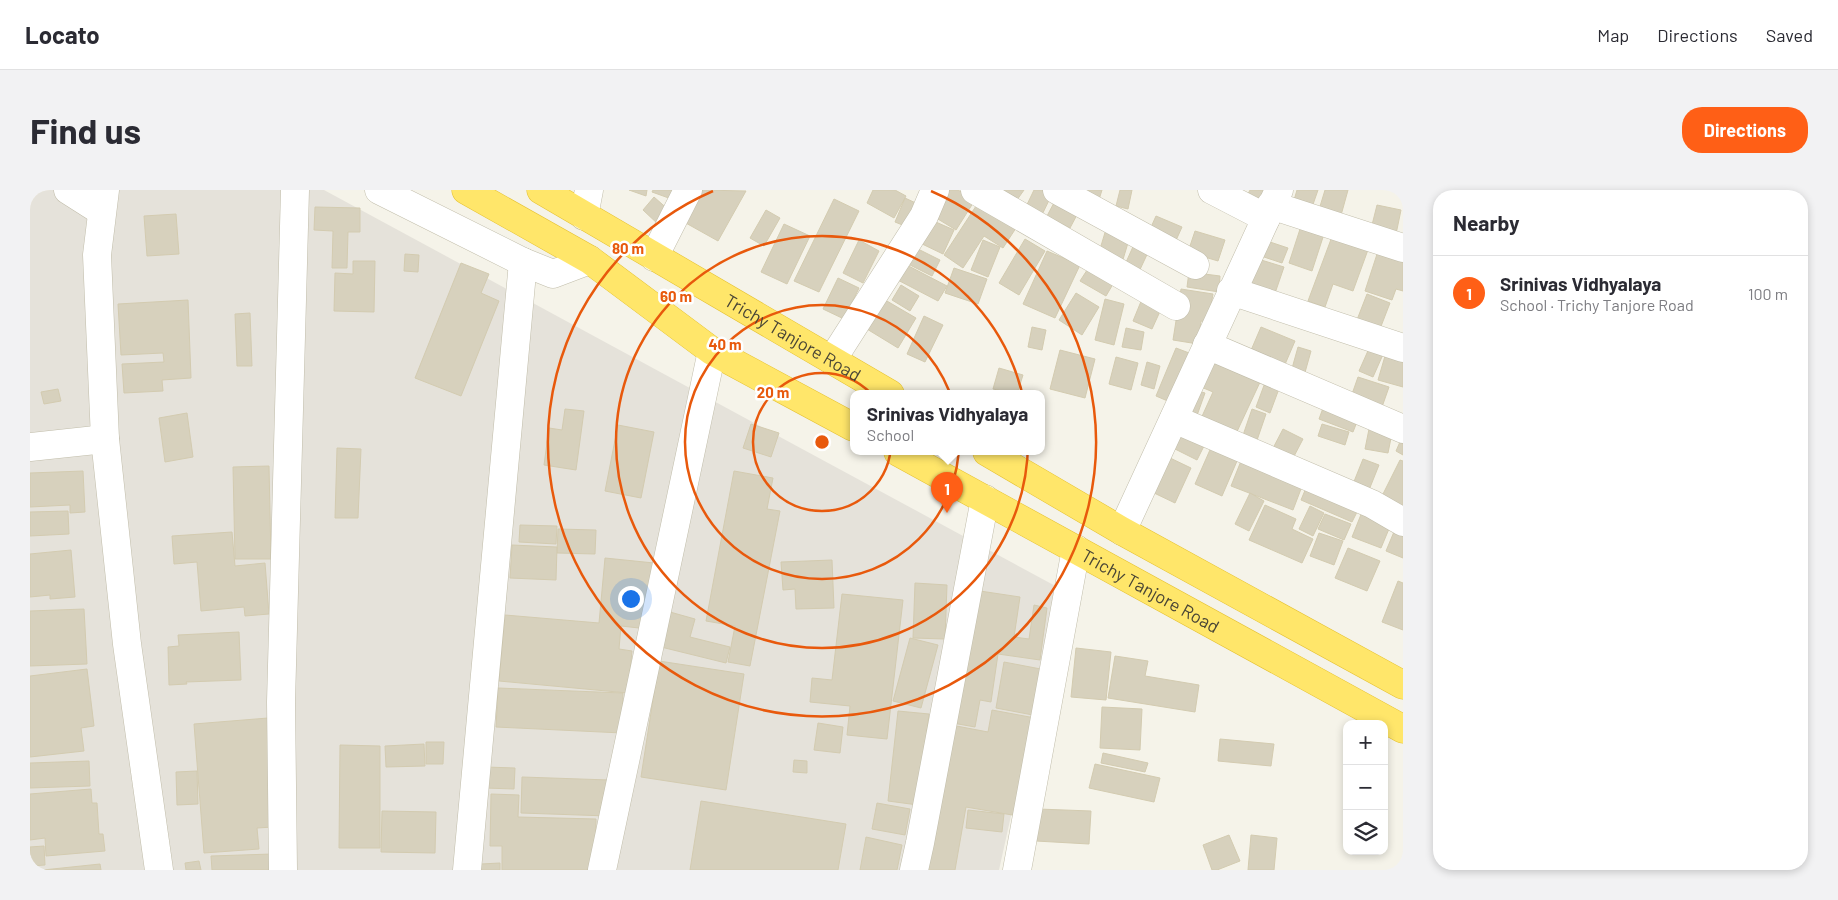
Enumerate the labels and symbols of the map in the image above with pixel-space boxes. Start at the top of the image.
text: 80 m [612,239,644,257]
text: 60 m [660,287,692,305]
street label: Trichy Tanjore Road [721,289,865,386]
text: 40 m [708,335,742,353]
text: 20 m [757,383,789,401]
centre of rings [813,433,831,451]
pin: 1 [931,472,963,513]
street label: Trichy Tanjore Road [1078,544,1223,637]
your location [618,586,644,612]

